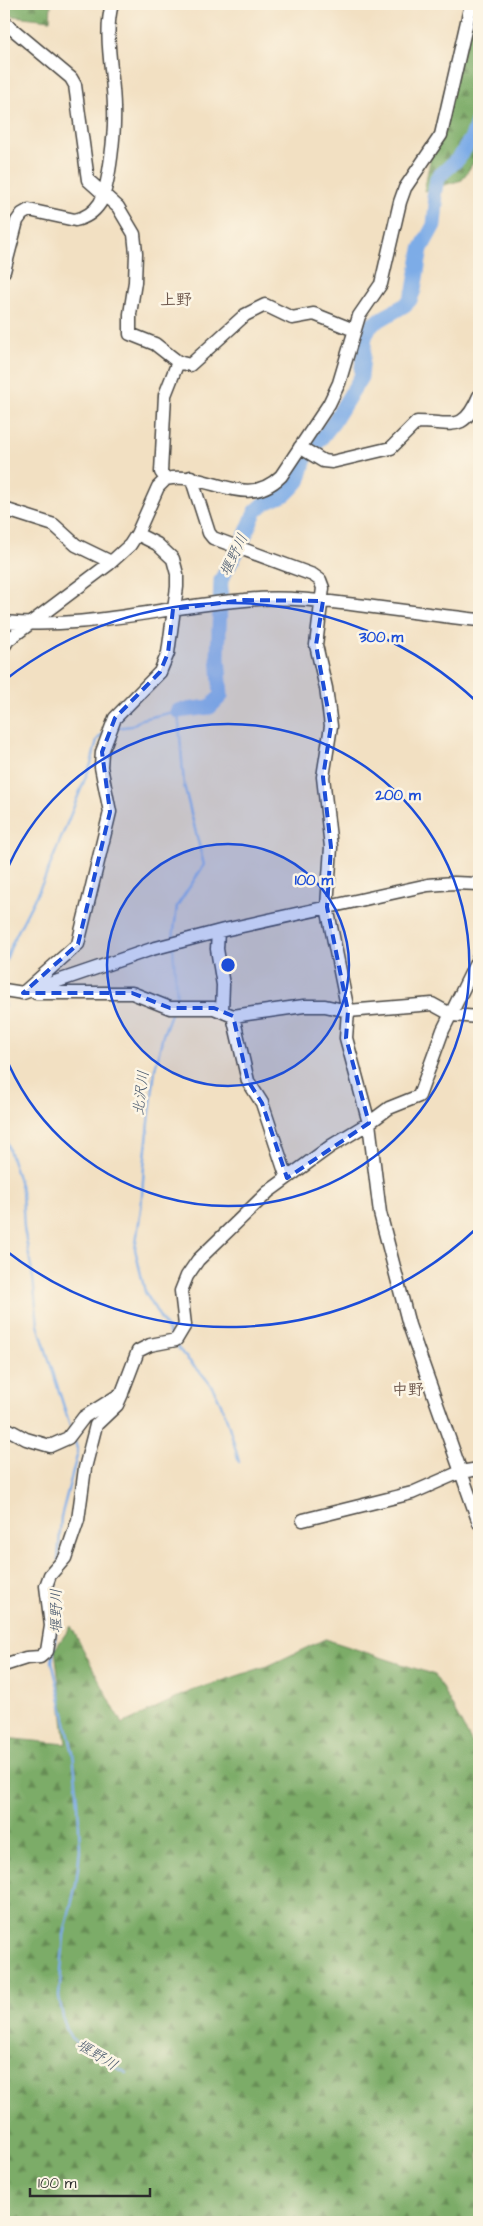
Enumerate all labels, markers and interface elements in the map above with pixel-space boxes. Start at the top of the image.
district label: 上野 [160,289,192,311]
water label: 堰野川 [215,530,253,580]
text: 300 m [358,627,403,648]
text: 200 m [374,785,421,806]
text: 100 m [295,870,334,891]
centre of rings [219,956,237,974]
water label: 北沢川 [128,1069,154,1117]
district label: 中野 [392,1379,424,1401]
water label: 堰野川 [46,1588,67,1634]
water label: 堰野川 [72,2034,122,2076]
scale bar [30,2166,150,2198]
text: 100 m [38,2173,77,2194]

